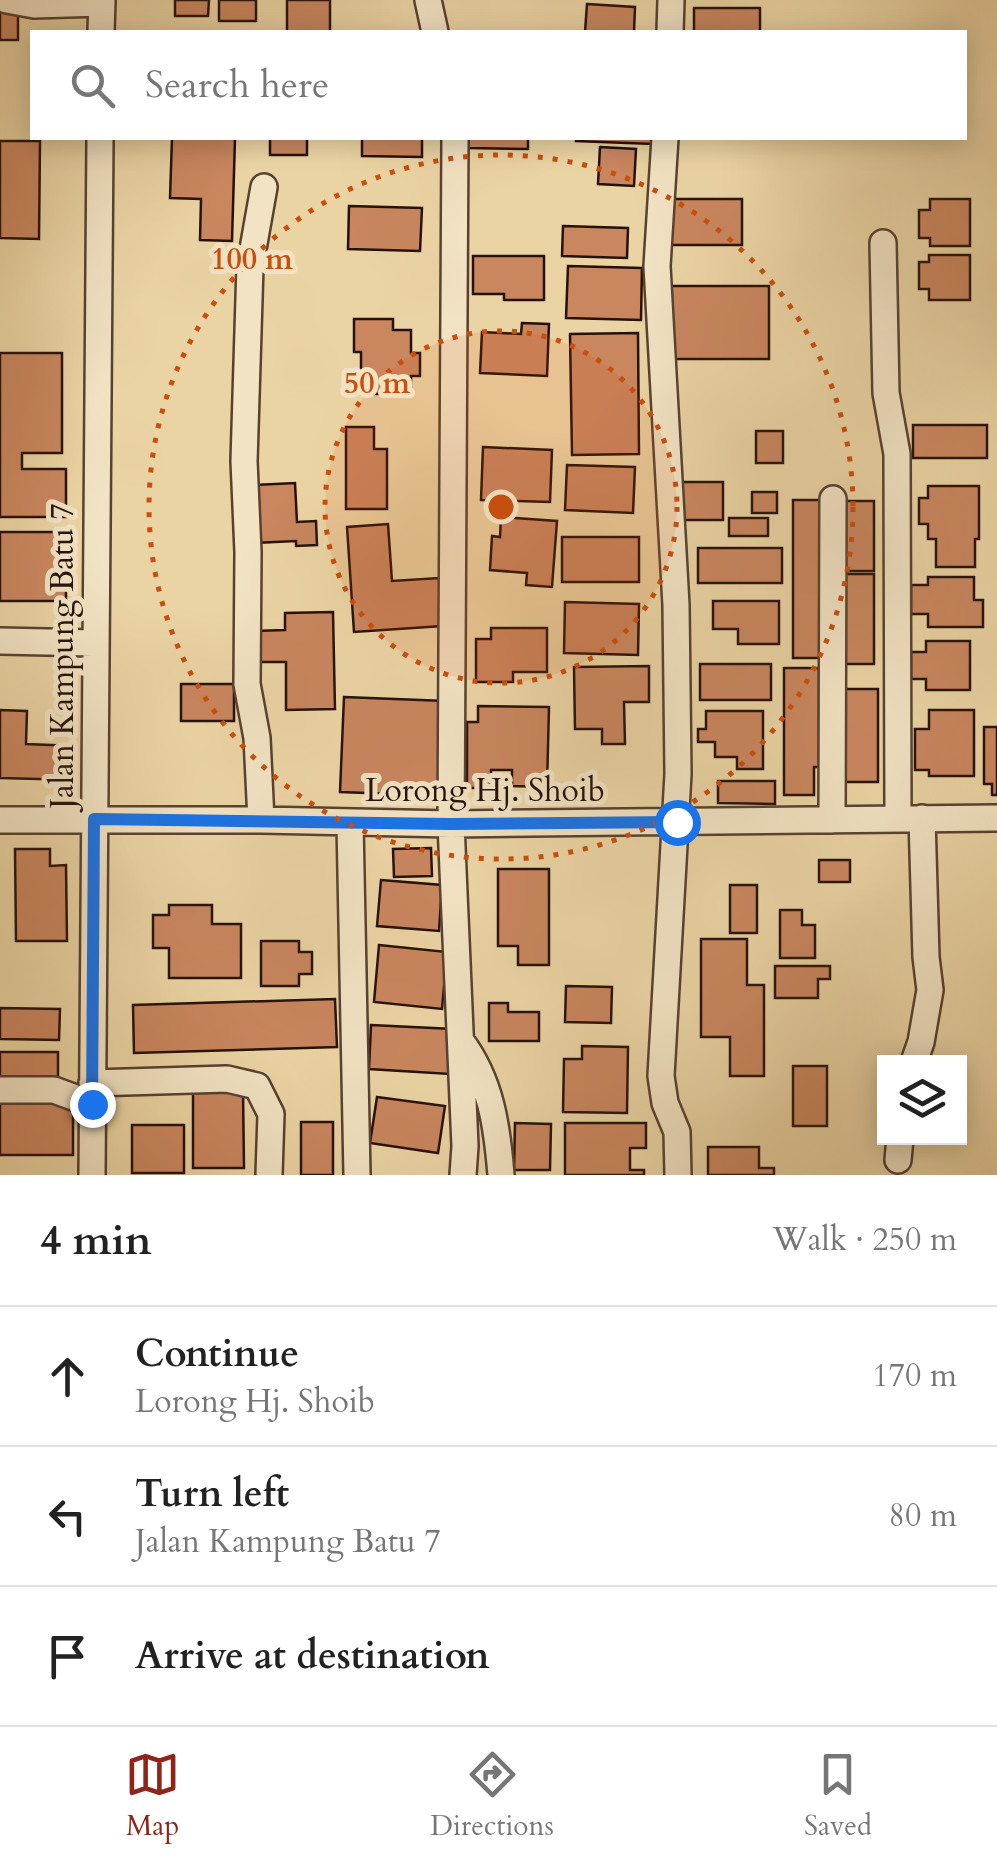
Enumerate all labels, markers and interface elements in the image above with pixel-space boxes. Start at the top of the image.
search box [30,30,967,140]
icon: search [65,58,120,113]
text: Search here [145,59,329,111]
text: 100 m [211,239,293,280]
text: 50 m [344,363,411,404]
centre of rings [483,489,519,525]
street label: Jalan Kampung Batu 7 [41,503,85,813]
street label: Lorong Hj. Shoib [365,769,605,813]
route start [655,800,701,846]
map controls [877,1055,967,1145]
button: layers [877,1055,967,1145]
route end [70,1082,116,1128]
text: 4 min [40,1212,152,1269]
text: Walk · 250 m [772,1218,957,1262]
text: Continue [135,1328,299,1380]
icon: ahead [40,1349,95,1404]
text: 170 m [872,1354,957,1398]
text: Lorong Hj. Shoib [135,1380,375,1424]
text: Turn left [135,1468,289,1520]
icon: left [40,1489,95,1544]
text: 80 m [889,1494,957,1538]
text: Jalan Kampung Batu 7 [135,1520,441,1564]
icon: arrive [40,1629,95,1684]
text: Arrive at destination [135,1630,490,1682]
tab: Map [125,1747,180,1845]
tab: Directions [430,1747,554,1845]
tab: Saved [804,1747,872,1845]

